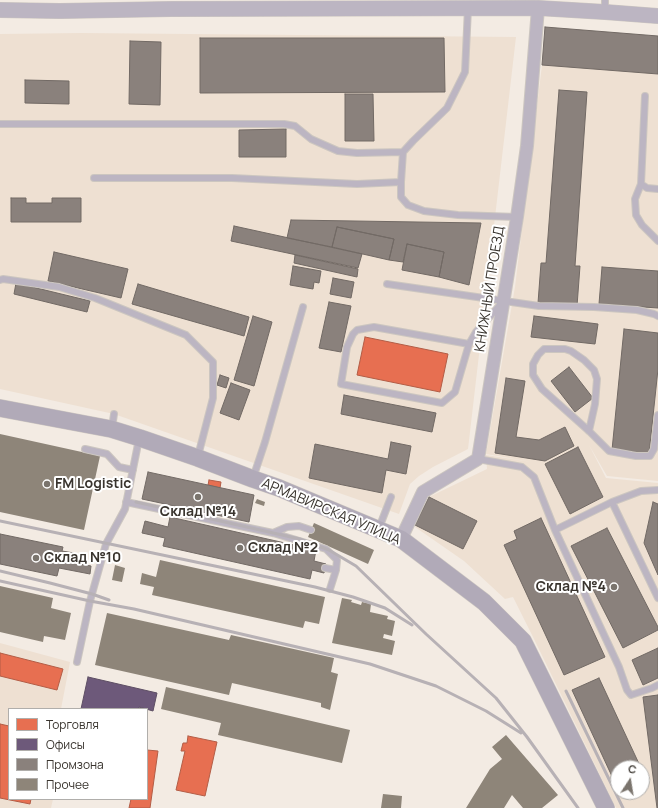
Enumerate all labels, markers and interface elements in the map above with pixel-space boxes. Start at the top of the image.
street label: КНИЖНЫЙ ПРОЕЗД [472,225,508,353]
street label: АРМАВИРСКАЯ УЛИЦА [259,475,403,549]
place label: FM Logistic [55,476,131,492]
marker: FM Logistic [42,479,52,489]
marker: Склад №14 [193,492,203,502]
place label: Склад №14 [160,504,236,520]
place label: Склад №2 [248,540,318,556]
marker: Склад №2 [235,543,245,553]
place label: Склад №10 [44,550,121,566]
marker: Склад №10 [31,553,41,563]
place label: Склад №4 [536,579,606,595]
marker: Склад №4 [609,582,619,592]
legend [8,708,148,800]
text: Торговля [46,716,99,733]
text: Офисы [46,736,85,753]
text: Промзона [46,756,104,773]
north arrow [610,760,650,800]
text: С [627,761,638,777]
text: Прочее [46,776,89,793]

